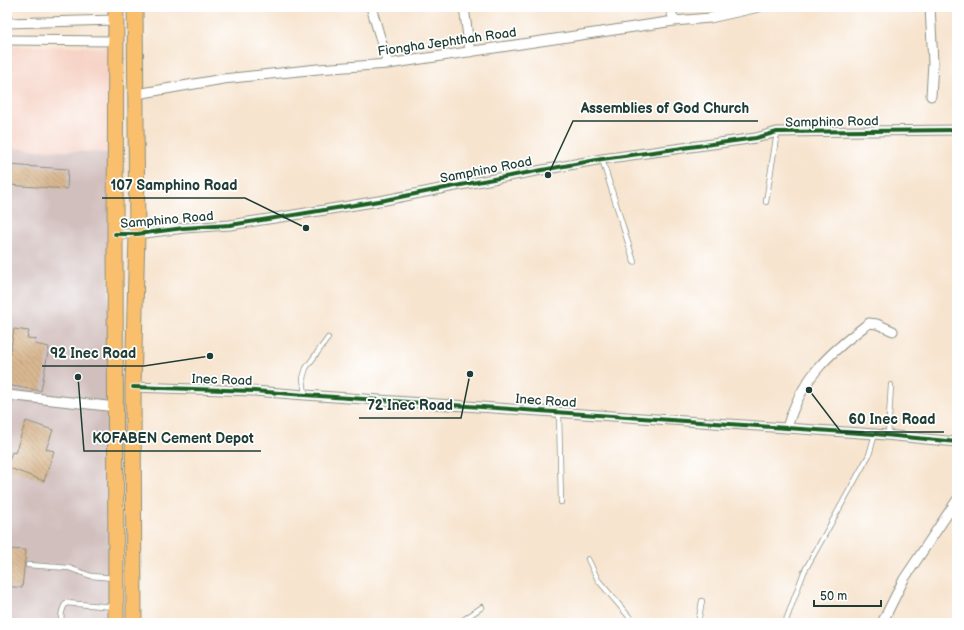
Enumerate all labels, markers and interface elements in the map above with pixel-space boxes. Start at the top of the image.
street label: Fiongha Jephthah Road [377,24,517,60]
callout: Assemblies of God Church [573,95,758,121]
text: Assemblies of God Church [580,100,749,117]
street label: Samphino Road [785,113,879,131]
street label: Samphino Road [439,153,533,187]
callout: 107 Samphino Road [102,172,245,198]
text: 107 Samphino Road [110,177,238,194]
street label: Samphino Road [120,208,214,232]
callout: 92 Inec Road [42,340,144,366]
text: 92 Inec Road [50,345,136,362]
street label: Inec Road [191,371,253,389]
street label: Inec Road [515,391,577,411]
callout: 72 Inec Road [359,392,461,418]
text: 72 Inec Road [367,397,453,414]
callout: 60 Inec Road [841,406,944,432]
text: 60 Inec Road [849,411,935,428]
callout: KOFABEN Cement Depot [84,425,261,451]
text: KOFABEN Cement Depot [92,430,254,447]
scale bar [814,582,881,608]
text: 50 m [820,589,847,604]

